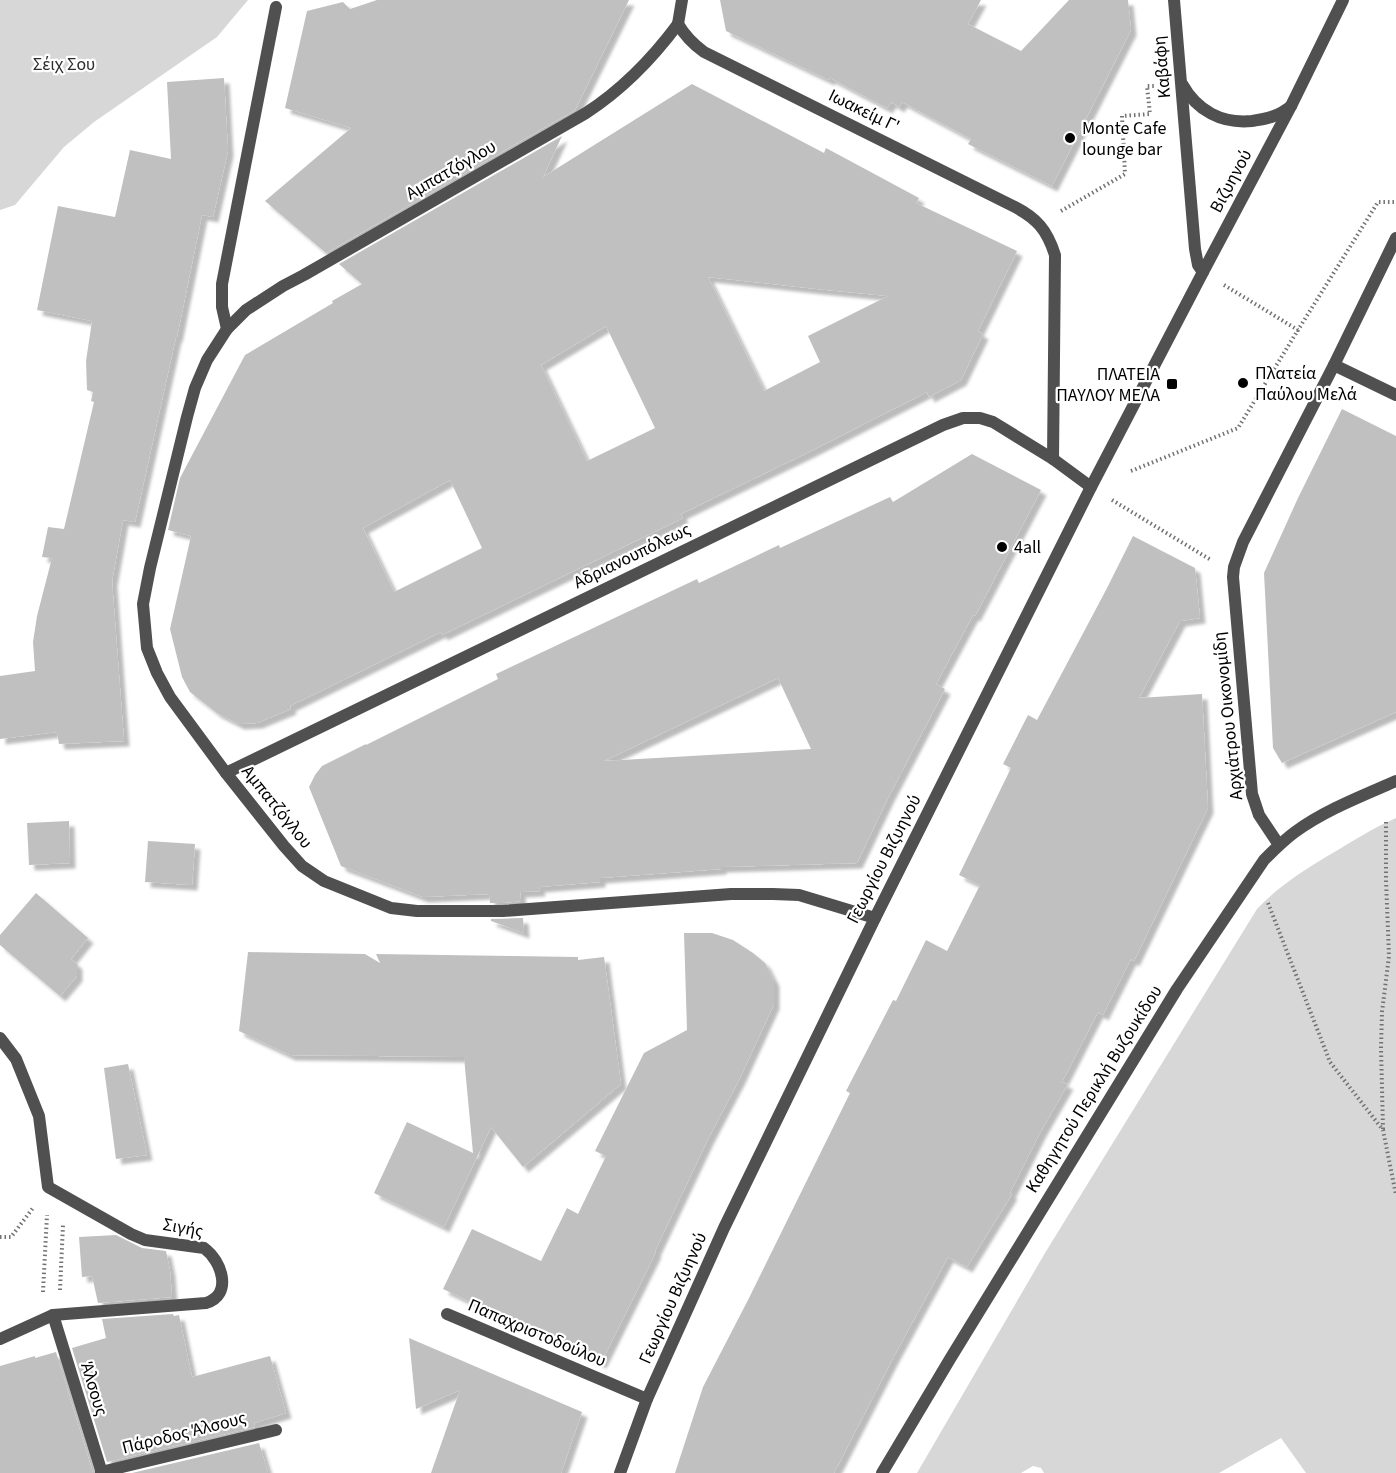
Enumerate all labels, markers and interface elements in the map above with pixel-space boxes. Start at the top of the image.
street label: Καβάφη [1147,35,1177,99]
park label: Σέιχ Σου [33,52,95,77]
street label: Ιωακείμ Γ' [824,83,904,139]
place label: Monte Cafe lounge bar [1082,116,1166,162]
marker: Monte Cafe lounge bar [1063,131,1077,145]
street label: Αμπατζόγλου [401,134,501,206]
street label: Βιζυηνού [1204,145,1258,217]
place label: Πλατεία Παύλου Μελά [1255,361,1357,407]
place label: ΠΛΑΤΕΙΑ ΠΑΥΛΟΥ ΜΕΛΑ [1056,362,1160,408]
marker: Πλατεία Παύλου Μελά [1236,376,1250,390]
marker: ΠΛΑΤΕΙΑ ΠΑΥΛΟΥ ΜΕΛΑ [1165,377,1179,391]
street label: Αδριανουπόλεως [569,517,695,595]
place label: 4all [1014,535,1041,560]
marker: 4all [995,540,1009,554]
street label: Αρχιάτρου Οικονομίδη [1207,631,1249,801]
street label: Αμπατζόγλου [236,760,318,854]
street label: Γεωργίου Βιζυηνού [841,790,927,928]
street label: Καθηγητού Περικλή Βυζουκίδου [1020,980,1168,1198]
street label: Σιγής [161,1212,205,1244]
street label: Γεωργίου Βιζυηνού [633,1228,713,1368]
street label: Παπαχριστοδούλου [464,1293,610,1373]
street label: Άλσους [74,1359,114,1419]
street label: Πάροδος Άλσους [119,1405,249,1461]

